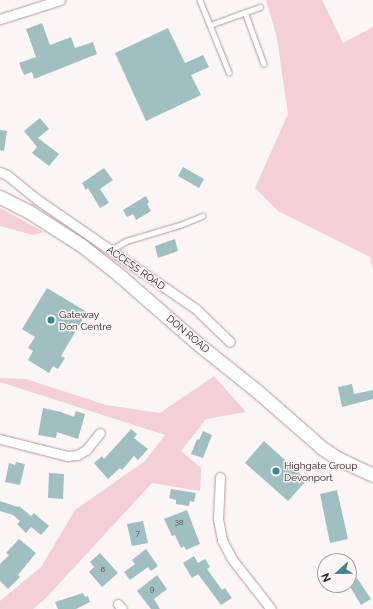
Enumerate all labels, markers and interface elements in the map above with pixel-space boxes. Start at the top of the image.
street label: ACCESS ROAD [104,243,168,293]
place label: Gateway Don Centre [59,308,112,332]
street label: DON ROAD [164,312,212,356]
marker: Gateway Don Centre [46,315,56,325]
place label: Highgate Group Devonport [284,459,357,482]
marker: Highgate Group Devonport [271,466,281,476]
house number: 38 [174,518,184,528]
house number: 7 [136,529,140,539]
north arrow [317,553,357,593]
house number: 6 [101,565,105,575]
text: N [319,571,334,584]
house number: 9 [150,585,154,595]

